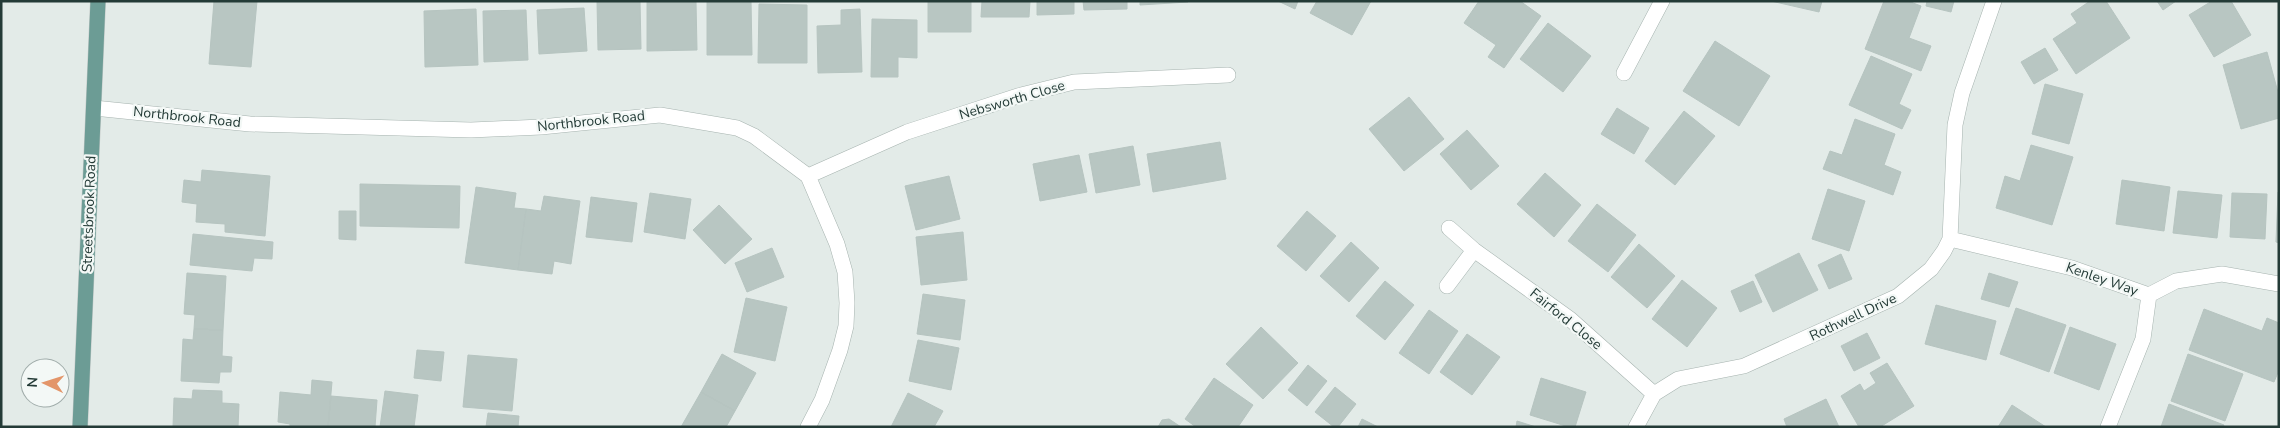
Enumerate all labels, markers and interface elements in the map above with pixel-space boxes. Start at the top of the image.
street label: Nebsworth Close [957,76,1067,124]
street label: Northbrook Road [132,102,242,132]
street label: Northbrook Road [536,106,646,136]
street label: Streetsbrook Road [77,155,101,273]
street label: Kenley Way [2063,258,2141,301]
street label: Fairford Close [1526,284,1606,354]
street label: Rothwell Drive [1806,289,1900,345]
north arrow [20,358,70,408]
text: N [23,376,42,388]

